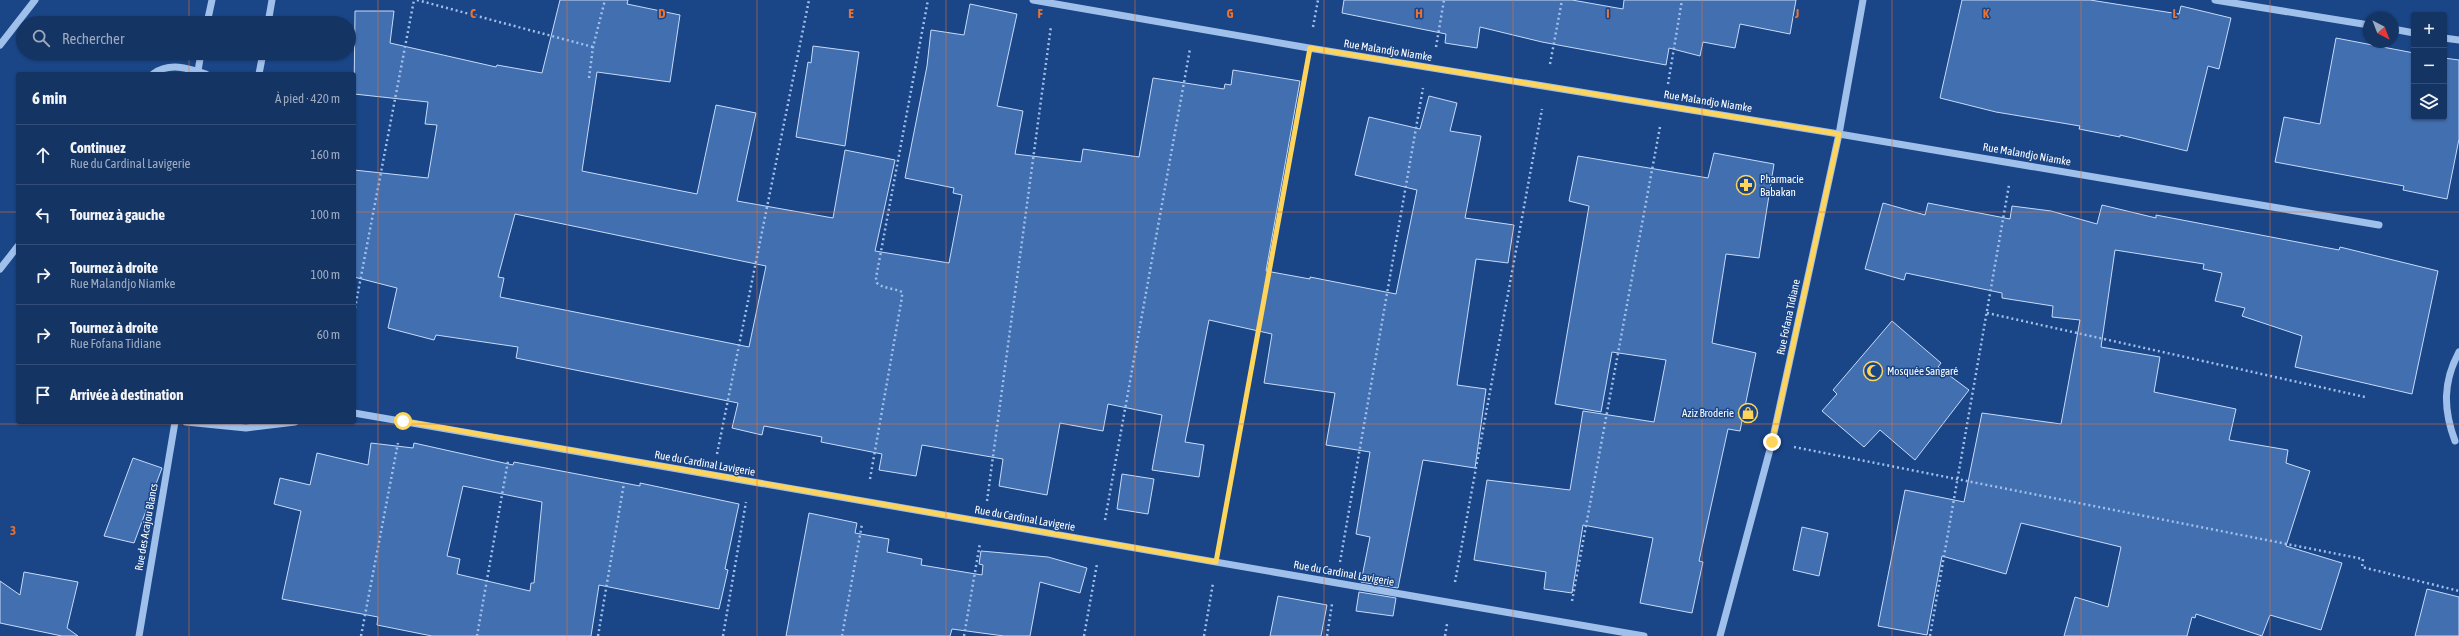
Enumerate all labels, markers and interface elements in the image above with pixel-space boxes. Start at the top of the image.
text: C [470,6,476,21]
text: D [658,6,666,21]
text: E [848,6,854,21]
text: F [1037,6,1043,21]
text: G [1227,6,1234,21]
text: H [1415,6,1423,21]
text: I [1606,6,1610,21]
text: J [1794,6,1799,21]
text: K [1983,6,1990,21]
text: L [2172,6,2178,21]
north arrow [2363,12,2399,48]
map controls [2411,12,2447,120]
button: + [2411,12,2447,48]
search box [16,16,356,60]
icon: search [30,27,52,49]
text: Rechercher [62,30,124,47]
street label: Rue Malandjo Niamke [1343,37,1433,63]
button: − [2411,48,2447,84]
button: layers [2411,84,2447,120]
text: 6 min [32,88,67,108]
street label: Rue Malandjo Niamke [1663,88,1753,114]
text: À pied · 420 m [275,91,340,106]
text: Continuez [70,139,126,156]
street label: Rue Malandjo Niamke [1982,140,2072,168]
icon: ahead [32,144,54,166]
text: 160 m [311,147,340,162]
text: Rue du Cardinal Lavigerie [70,156,191,171]
place label: Pharmacie Babakan [1760,173,1804,198]
pharmacy icon: Pharmacie Babakan [1735,174,1757,196]
icon: left [32,204,54,226]
text: Tournez à gauche [70,206,165,223]
text: 100 m [311,207,340,222]
text: Tournez à droite [70,259,158,276]
icon: right [32,264,54,286]
text: 100 m [311,267,340,282]
text: Rue Malandjo Niamke [70,276,175,291]
street label: Rue Fofana Tidiane [1774,278,1802,356]
text: Tournez à droite [70,319,158,336]
icon: right [32,324,54,346]
text: 60 m [317,327,340,342]
text: Rue Fofana Tidiane [70,336,161,351]
mosque icon: Mosquée Sangaré [1862,360,1884,382]
place label: Mosquée Sangaré [1887,365,1958,377]
icon: arrive [32,384,54,406]
text: Arrivée à destination [70,386,184,403]
shop icon: Aziz Broderie [1737,402,1759,424]
place label: Aziz Broderie [1682,407,1734,419]
route start [394,412,412,430]
route end [1763,433,1781,451]
street label: Rue du Cardinal Lavigerie [654,448,756,478]
street label: Rue des Acajou Blancs [132,482,160,572]
street label: Rue du Cardinal Lavigerie [974,503,1076,533]
text: 3 [10,523,16,538]
street label: Rue du Cardinal Lavigerie [1293,558,1395,588]

